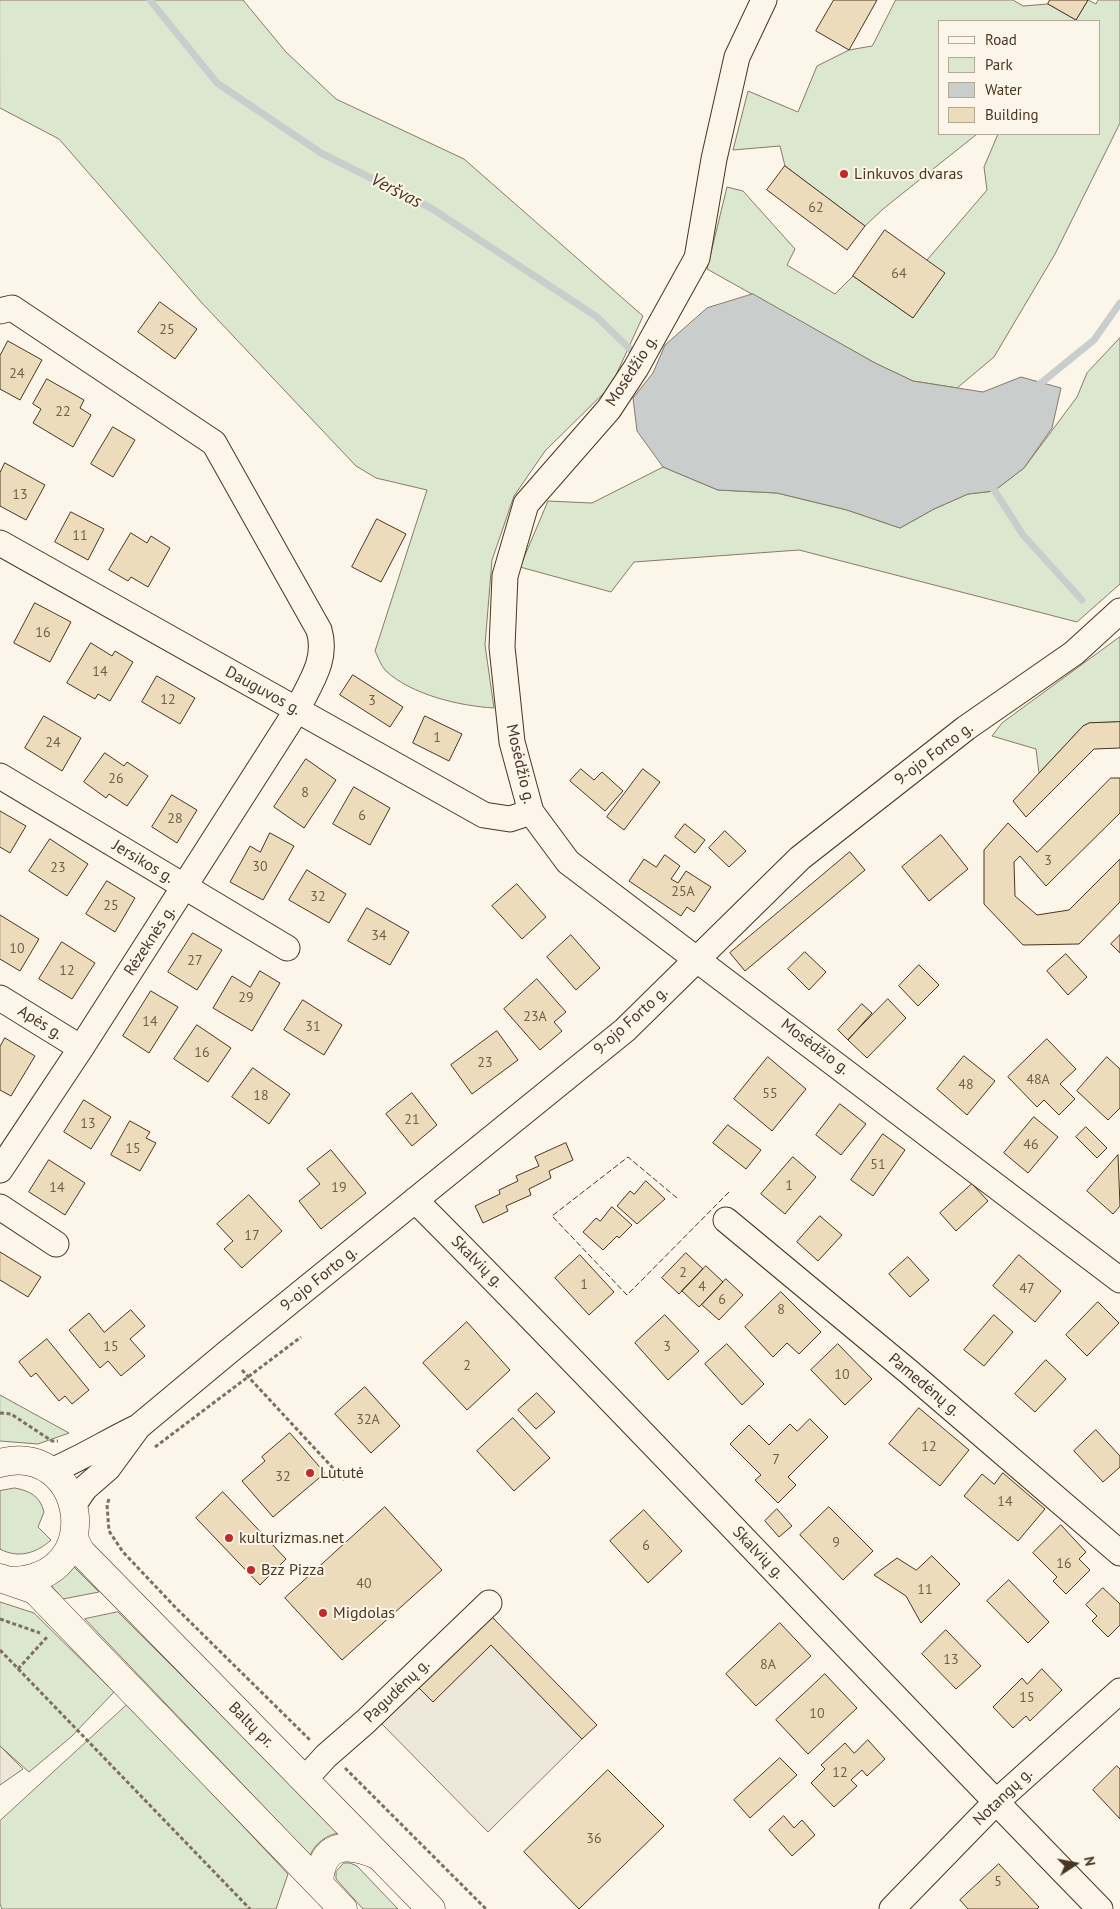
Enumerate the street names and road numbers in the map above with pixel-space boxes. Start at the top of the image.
street label: Mosėdžio g. [602,332,662,410]
street label: Dauguvos g. [222,662,304,720]
street label: 9-ojo Forto g. [891,718,977,790]
street label: Mosėdžio g. [502,722,538,806]
street label: Jersikos g. [109,836,177,888]
street label: Rėzeknės g. [120,903,180,979]
street label: 9-ojo Forto g. [590,983,672,1059]
street label: Apės g. [14,1002,66,1044]
street label: Mosėdžio g. [777,1015,853,1079]
street label: Skalvių g. [447,1232,507,1292]
street label: 9-ojo Forto g. [277,1242,361,1316]
street label: Pamedėnų g. [884,1349,964,1421]
street label: Skalvių g. [728,1523,788,1583]
street label: Pagudėnų g. [360,1655,434,1727]
street label: Baltų pr. [224,1698,278,1752]
street label: Notangų g. [969,1764,1037,1830]

